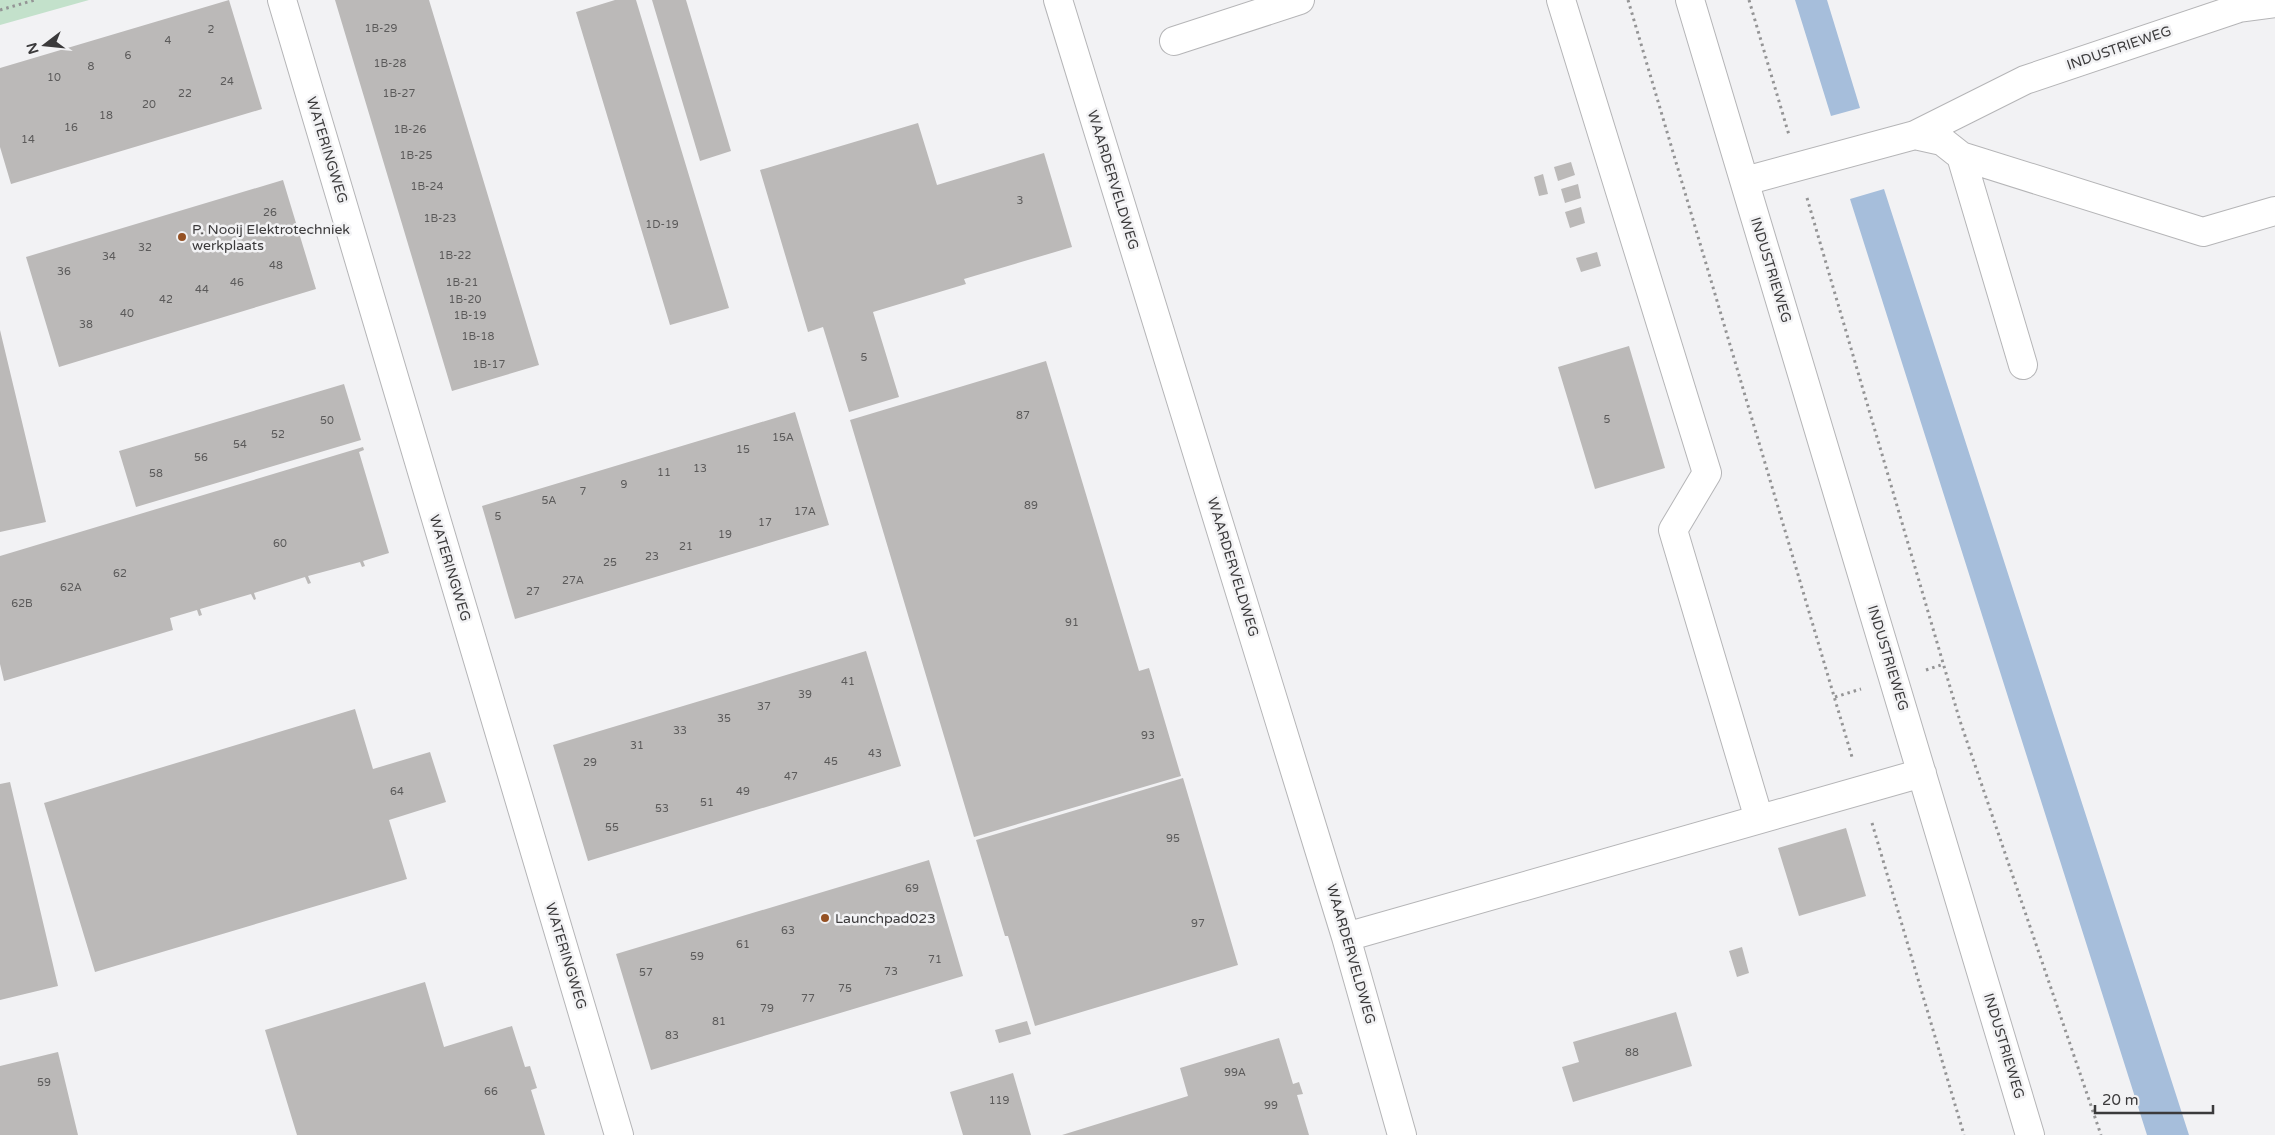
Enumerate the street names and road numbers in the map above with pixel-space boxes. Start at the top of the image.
street label: INDUSTRIEWEG [2064,22,2174,74]
street label: WATERINGWEG [303,95,351,205]
street label: WAARDERVELDWEG [1084,108,1142,252]
street label: INDUSTRIEWEG [1747,215,1795,325]
street label: WAARDERVELDWEG [1204,495,1262,639]
street label: WATERINGWEG [426,513,474,623]
street label: INDUSTRIEWEG [1864,603,1912,713]
street label: WAARDERVELDWEG [1323,882,1379,1026]
street label: WATERINGWEG [542,901,590,1011]
street label: INDUSTRIEWEG [1980,991,2028,1101]

